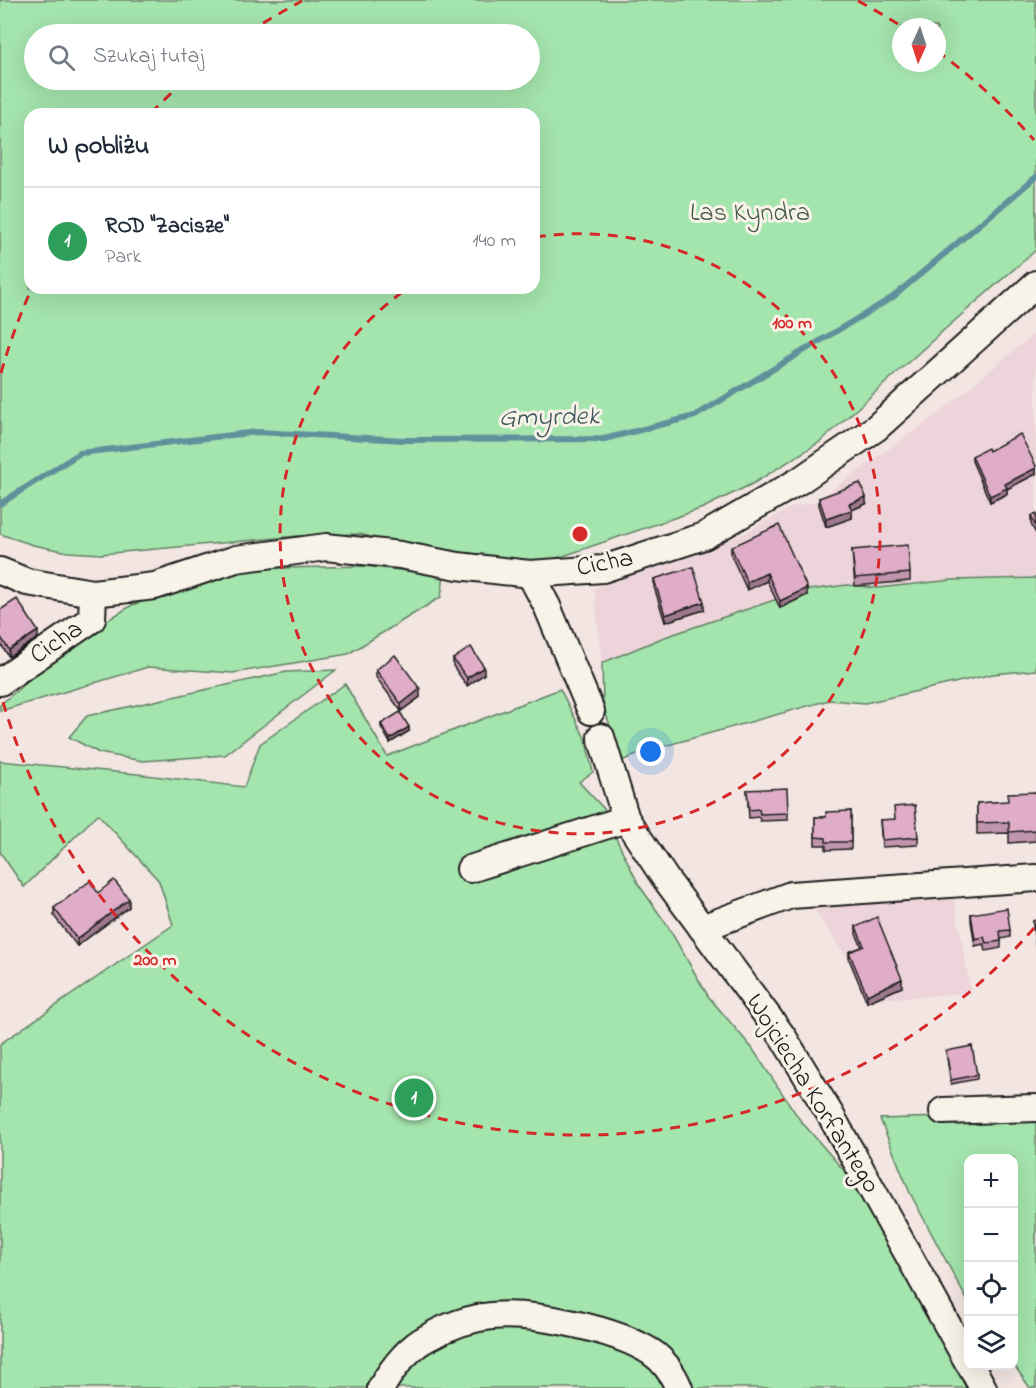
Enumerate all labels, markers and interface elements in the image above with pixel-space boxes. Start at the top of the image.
north arrow [892,18,946,72]
search box [24,24,540,90]
icon: search [45,41,78,74]
text: Szukaj tutaj [93,41,204,73]
text: W pobliżu [48,128,149,166]
park label: Las Kyndra [690,195,810,233]
text: ROD "Zacisze" [105,211,229,243]
text: 1 [64,227,71,256]
text: 140 m [472,227,516,256]
text: Park [105,243,141,272]
text: 100 m [772,311,812,337]
water label: Gmyrdek [498,398,601,438]
centre of rings [570,524,590,544]
street label: Cicha [573,540,637,588]
street label: Cicha [23,611,91,675]
your location [636,737,665,766]
text: 200 m [133,948,177,974]
street label: Wojciecha Korfantego [735,987,889,1201]
pin: 1 [394,1076,434,1120]
map controls [964,1154,1018,1370]
button: + [964,1154,1018,1208]
button: − [964,1208,1018,1262]
button: locate [964,1262,1018,1316]
button: layers [964,1316,1018,1370]

